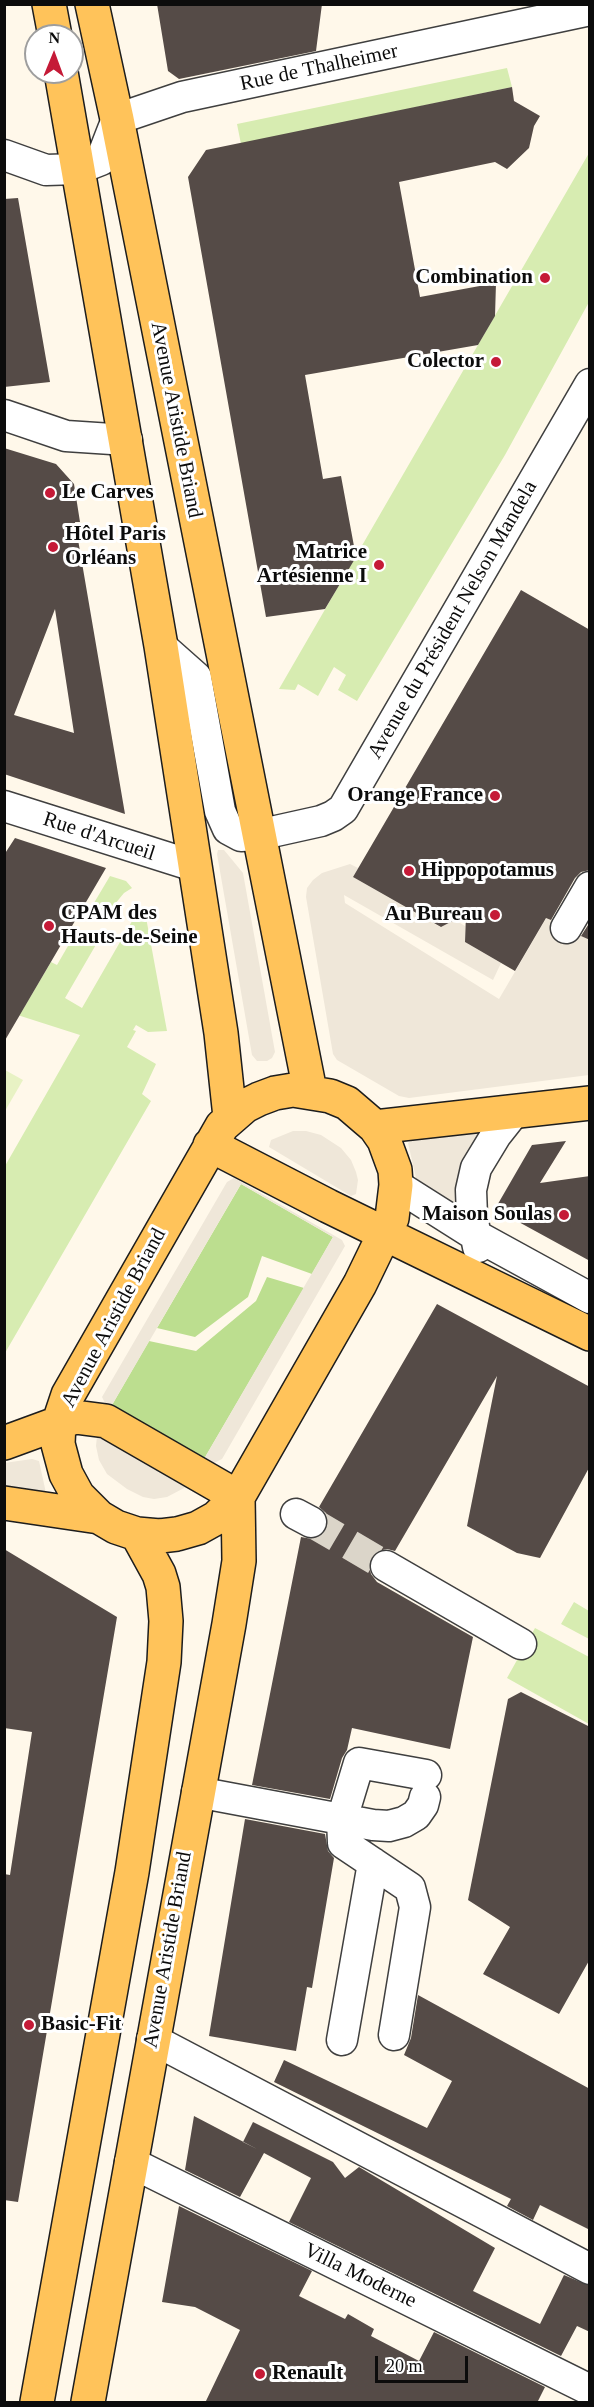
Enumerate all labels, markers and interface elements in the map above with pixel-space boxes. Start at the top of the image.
north arrow [24,24,84,84]
text: N [48,29,60,46]
street label: Rue de Thalheimer [238,39,400,97]
place label: Combination [415,265,533,291]
marker: Combination [538,271,552,285]
street label: Avenue Aristide Briand [145,320,207,520]
place label: Colector [407,349,484,375]
marker: Colector [489,355,503,369]
street label: Avenue du Président Nelson Mandela [363,476,543,764]
place label: Le Carves [62,480,154,506]
marker: Le Carves [43,486,57,500]
place label: Hôtel Paris Orléans [65,522,166,572]
marker: Hôtel Paris Orléans [46,540,60,554]
place label: Matrice Artésienne I [257,540,367,590]
marker: Matrice Artésienne I [372,558,386,572]
place label: Orange France [347,783,483,809]
marker: Orange France [488,789,502,803]
street label: Rue d'Arcueil [40,807,158,867]
place label: Hippopotamus [421,858,554,884]
marker: Hippopotamus [402,864,416,878]
place label: CPAM des Hauts-de-Seine [61,901,198,951]
place label: Au Bureau [385,902,483,928]
marker: Au Bureau [488,908,502,922]
marker: CPAM des Hauts-de-Seine [42,919,56,933]
place label: Maison Soulas [422,1202,552,1228]
marker: Maison Soulas [557,1208,571,1222]
street label: Avenue Aristide Briand [56,1224,172,1412]
street label: Avenue Aristide Briand [138,1850,198,2050]
place label: Basic-Fit [41,2012,121,2038]
marker: Basic-Fit [22,2018,36,2032]
street label: Villa Moderne [300,2238,420,2314]
scale bar [378,2344,471,2382]
text: 20 m [386,2356,423,2376]
place label: Renault [272,2361,343,2387]
marker: Renault [253,2367,267,2381]

